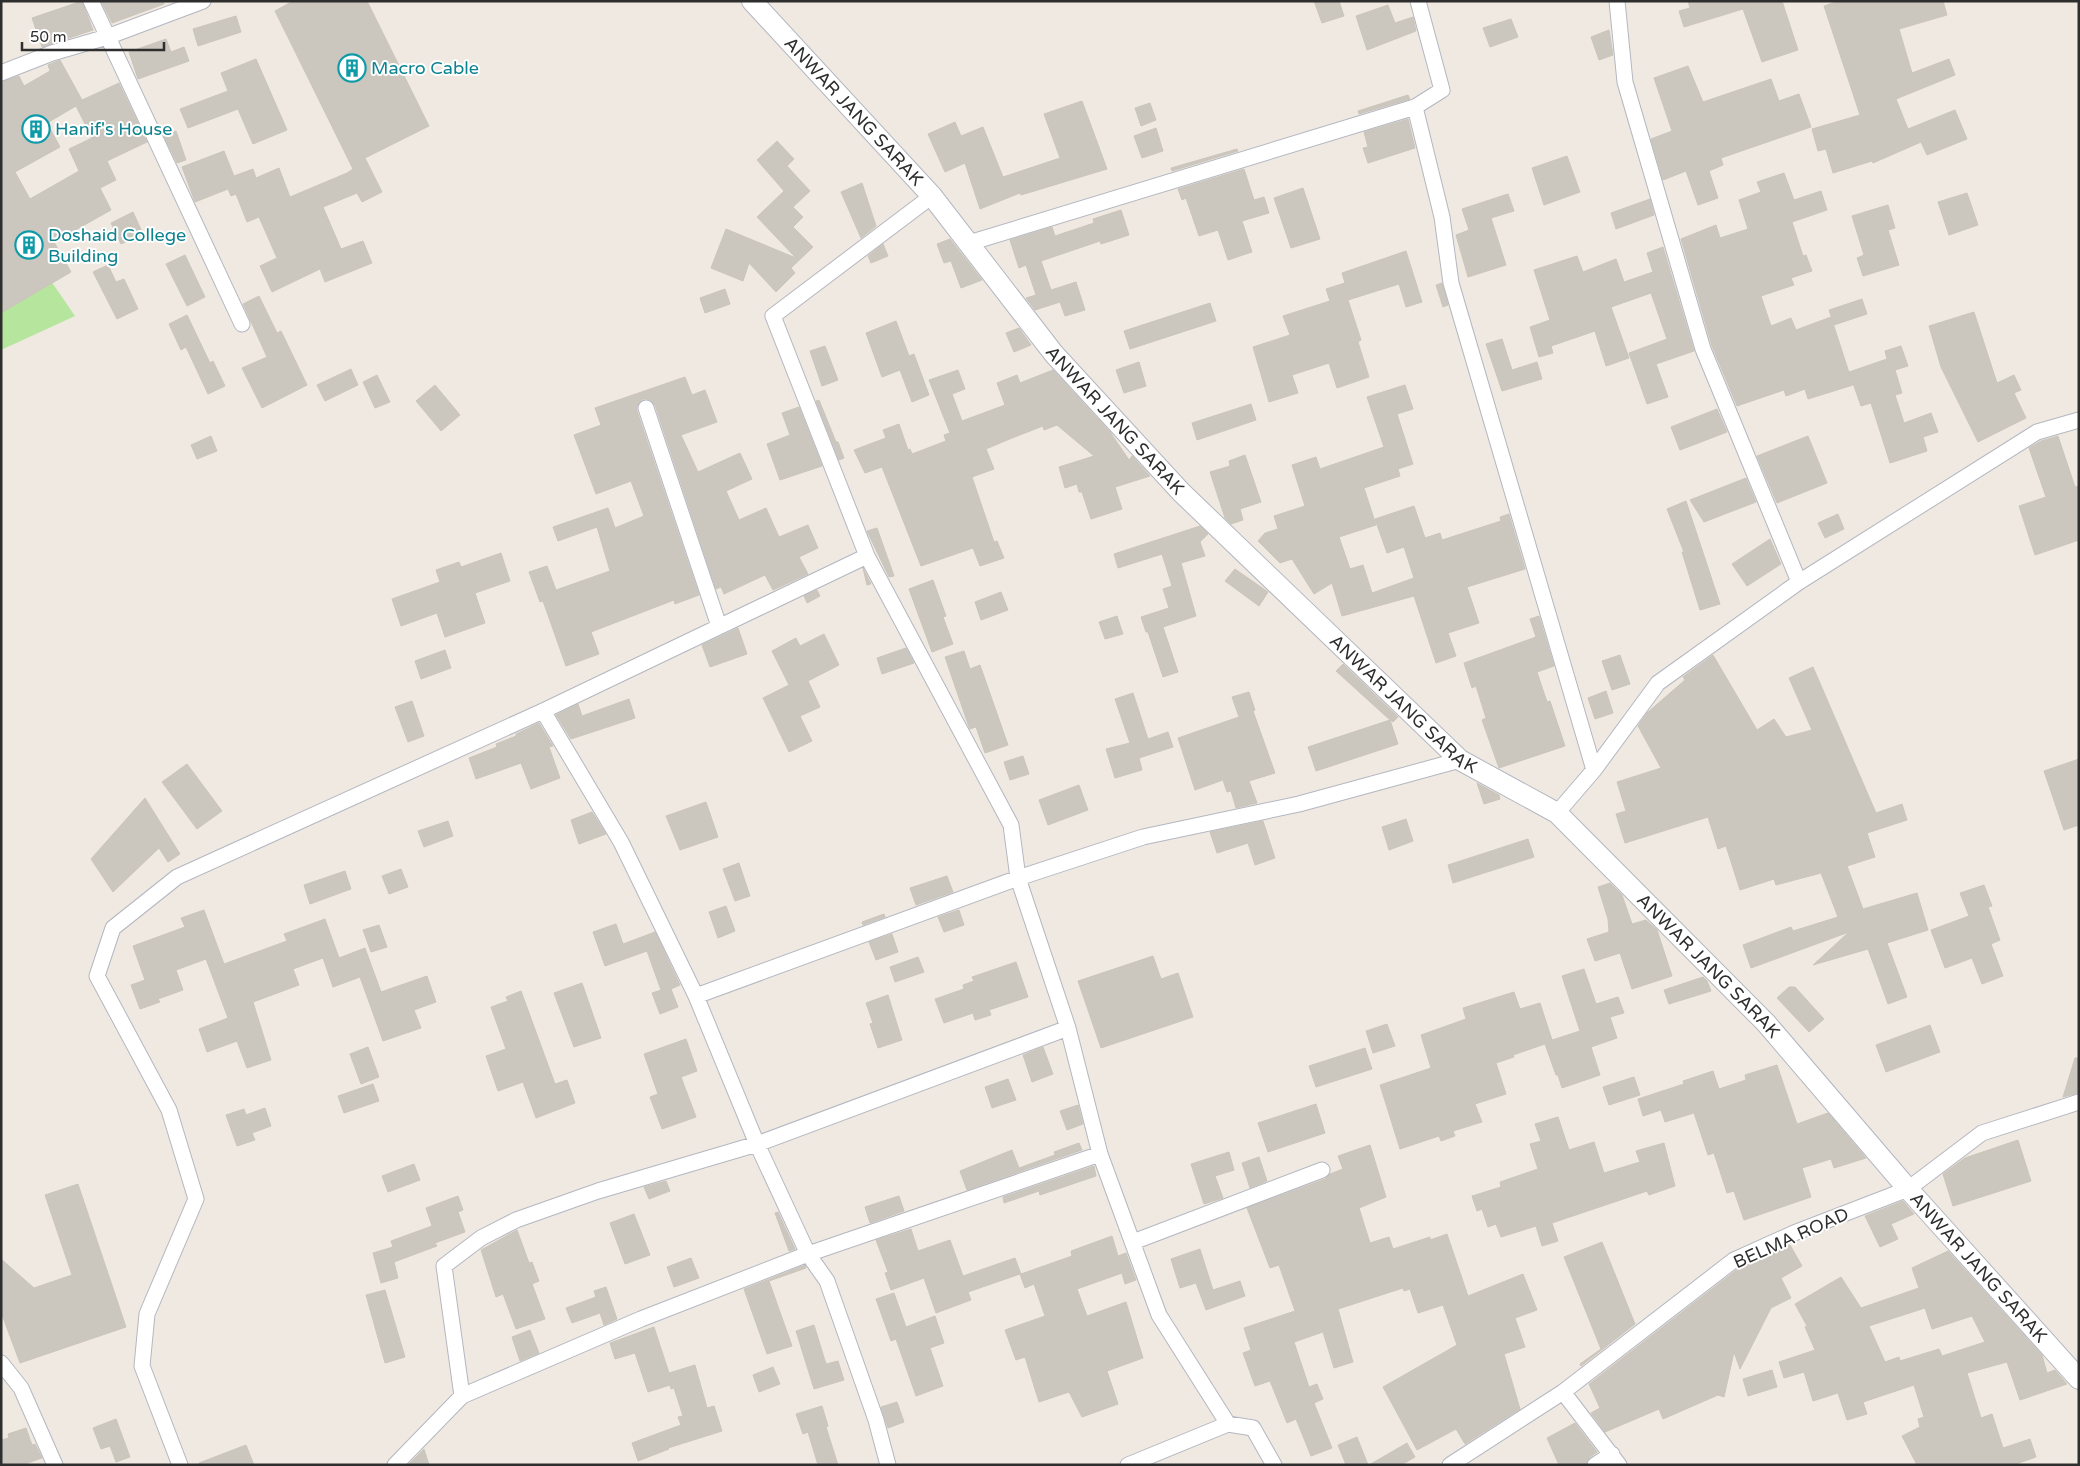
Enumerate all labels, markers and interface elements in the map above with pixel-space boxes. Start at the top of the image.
scale bar [22,20,165,52]
text: 50 m [30,28,67,46]
street label: ANWAR JANG SARAK [780,32,928,190]
building icon: Macro Cable [337,53,367,83]
place label: Macro Cable [371,57,479,79]
building icon: Hanif's House [21,114,51,144]
place label: Hanif's House [55,118,172,140]
place label: Doshaid College Building [48,224,186,267]
building icon: Doshaid College Building [14,230,44,260]
street label: ANWAR JANG SARAK [1041,342,1189,499]
street label: ANWAR JANG SARAK [1325,630,1481,778]
street label: ANWAR JANG SARAK [1632,889,1785,1042]
street label: ANWAR JANG SARAK [1905,1188,2052,1347]
street label: BELMA ROAD [1730,1203,1852,1273]

